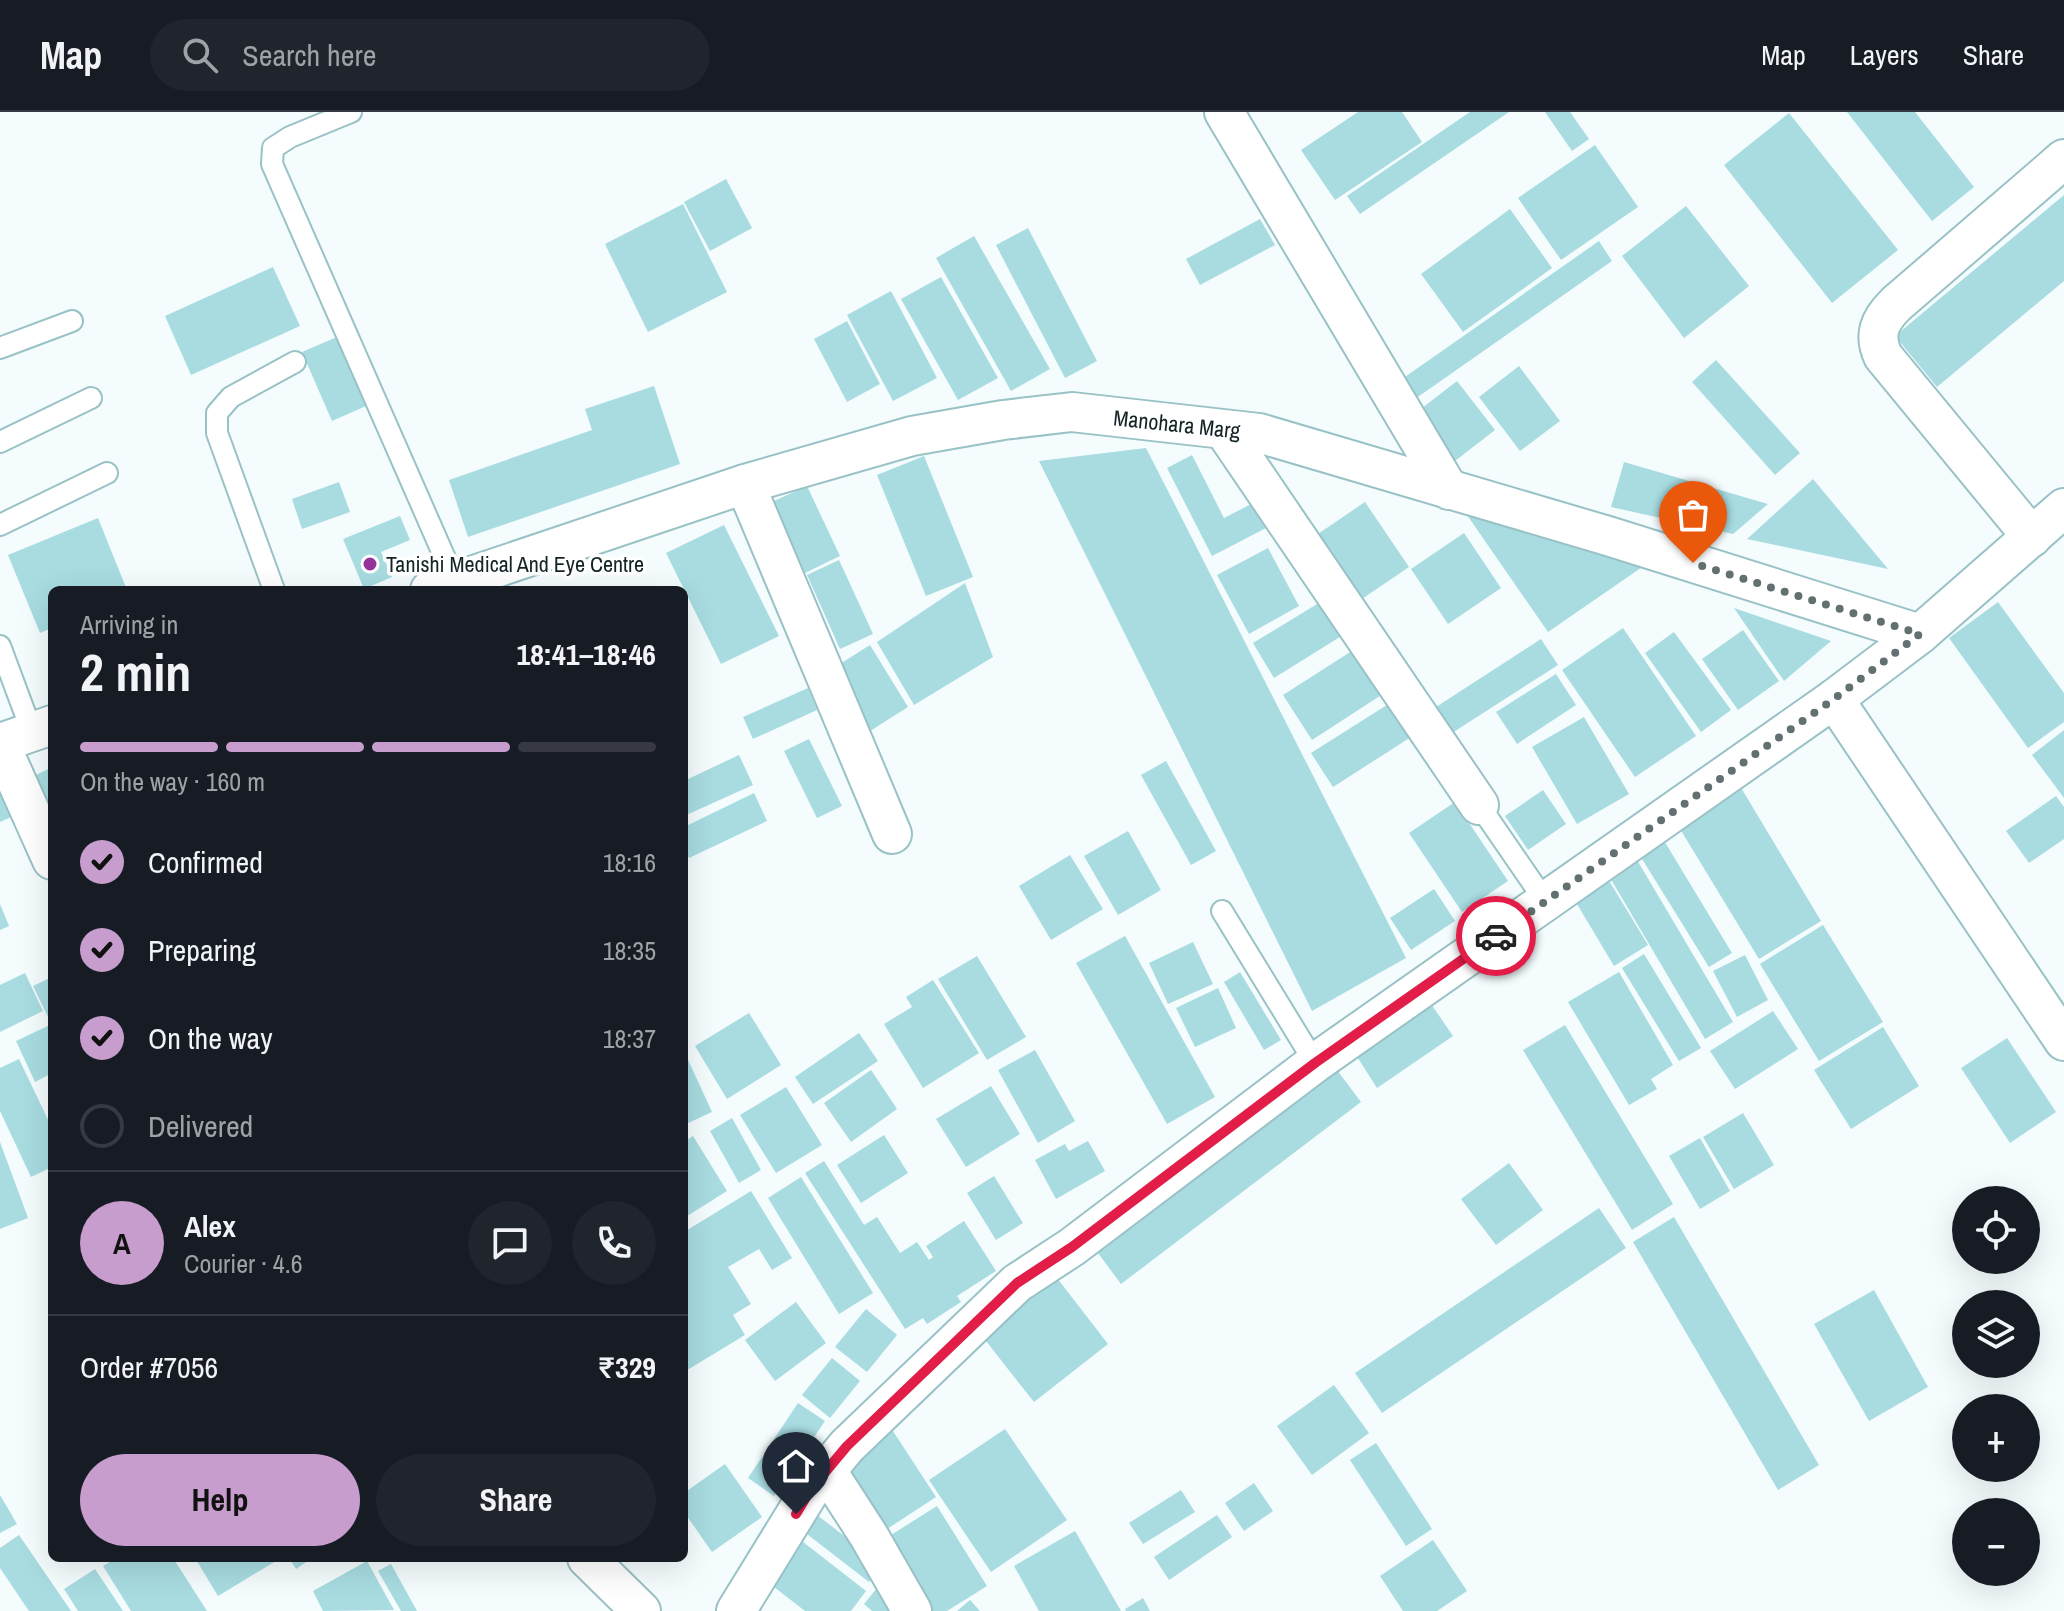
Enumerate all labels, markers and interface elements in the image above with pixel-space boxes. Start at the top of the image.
search box [150,19,710,91]
text: Map [40,30,102,81]
icon: search [178,33,222,77]
text: Search here [242,35,376,75]
text: Map [1761,36,1806,74]
text: Layers [1850,36,1919,74]
text: Share [1963,36,2024,74]
street label: Manohara Marg [1112,402,1242,446]
pin [1659,481,1727,563]
icon: bag [1671,493,1715,537]
place label: Tanishi Medical And Eye Centre [386,549,644,579]
marker: Tanishi Medical And Eye Centre [361,555,379,573]
text: Arriving in [80,607,178,642]
text: 18:41–18:46 [517,634,656,674]
text: 2 min [80,637,191,707]
text: On the way · 160 m [80,764,265,799]
icon: check [80,840,124,884]
text: Confirmed [148,842,263,882]
text: 18:16 [603,845,656,880]
courier [1456,896,1536,976]
icon: car [1474,914,1518,958]
icon: check [80,928,124,972]
text: Preparing [148,930,256,970]
text: 18:35 [603,933,656,968]
icon: check [80,1016,124,1060]
text: On the way [148,1018,272,1058]
text: 18:37 [603,1021,656,1056]
text: Delivered [148,1106,253,1146]
map controls [1952,1186,2040,1586]
button: locate [1952,1186,2040,1274]
button: chat [468,1201,552,1285]
button: phone [572,1201,656,1285]
text: Alex [184,1206,236,1246]
text: A [113,1223,131,1263]
text: Courier · 4.6 [184,1246,303,1281]
button: layers [1952,1290,2040,1378]
text: Order #7056 [80,1347,218,1387]
text: ₹329 [598,1347,656,1387]
button: + [1952,1394,2040,1482]
pin [762,1432,830,1514]
icon: home [774,1444,818,1488]
button: Help [80,1454,360,1546]
button: Share [376,1454,656,1546]
button: − [1952,1498,2040,1586]

